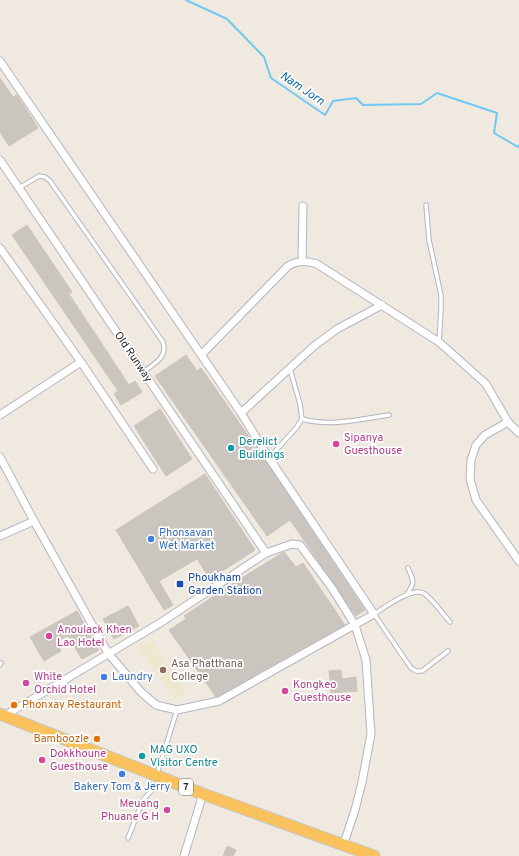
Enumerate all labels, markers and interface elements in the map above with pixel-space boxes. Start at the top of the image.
water label: Nam Jorn [277,68,328,110]
street label: Old Runway [111,329,155,385]
place label: Sipanya Guesthouse [344,431,402,458]
place label: Derelict Buildings [239,435,285,462]
marker: Sipanya Guesthouse [331,439,341,449]
marker: Derelict Buildings [226,443,236,453]
place label: Phonsavan Wet Market [159,526,215,553]
marker: Phonsavan Wet Market [146,534,156,544]
place label: Phoukham Garden Station [188,571,262,598]
marker: Phoukham Garden Station [175,579,185,589]
place label: Anoulack Khen Lao Hotel [57,623,132,650]
marker: Anoulack Khen Lao Hotel [44,631,54,641]
place label: Asa Phatthana College [171,657,243,684]
marker: Asa Phatthana College [158,665,168,675]
place label: White Orchid Hotel [34,670,96,697]
place label: Laundry [112,670,153,684]
marker: Laundry [99,672,109,682]
marker: White Orchid Hotel [21,678,31,688]
place label: Kongkeo Guesthouse [293,678,351,705]
marker: Kongkeo Guesthouse [280,686,290,696]
place label: Phonxay Restaurant [22,698,122,712]
marker: Phonxay Restaurant [9,700,19,710]
place label: Bamboozle [33,732,89,746]
marker: Bamboozle [92,734,102,744]
place label: MAG UXO Visitor Centre [150,743,218,770]
place label: Dokkhoune Guesthouse [50,747,108,774]
marker: MAG UXO Visitor Centre [137,751,147,761]
marker: Dokkhoune Guesthouse [37,755,47,765]
marker: Bakery Tom & Jerry [117,769,127,779]
road number: 7 [179,779,193,795]
place label: Bakery Tom & Jerry [74,780,171,794]
place label: Meuang Phuane G H [101,797,159,824]
marker: Meuang Phuane G H [162,805,172,815]

